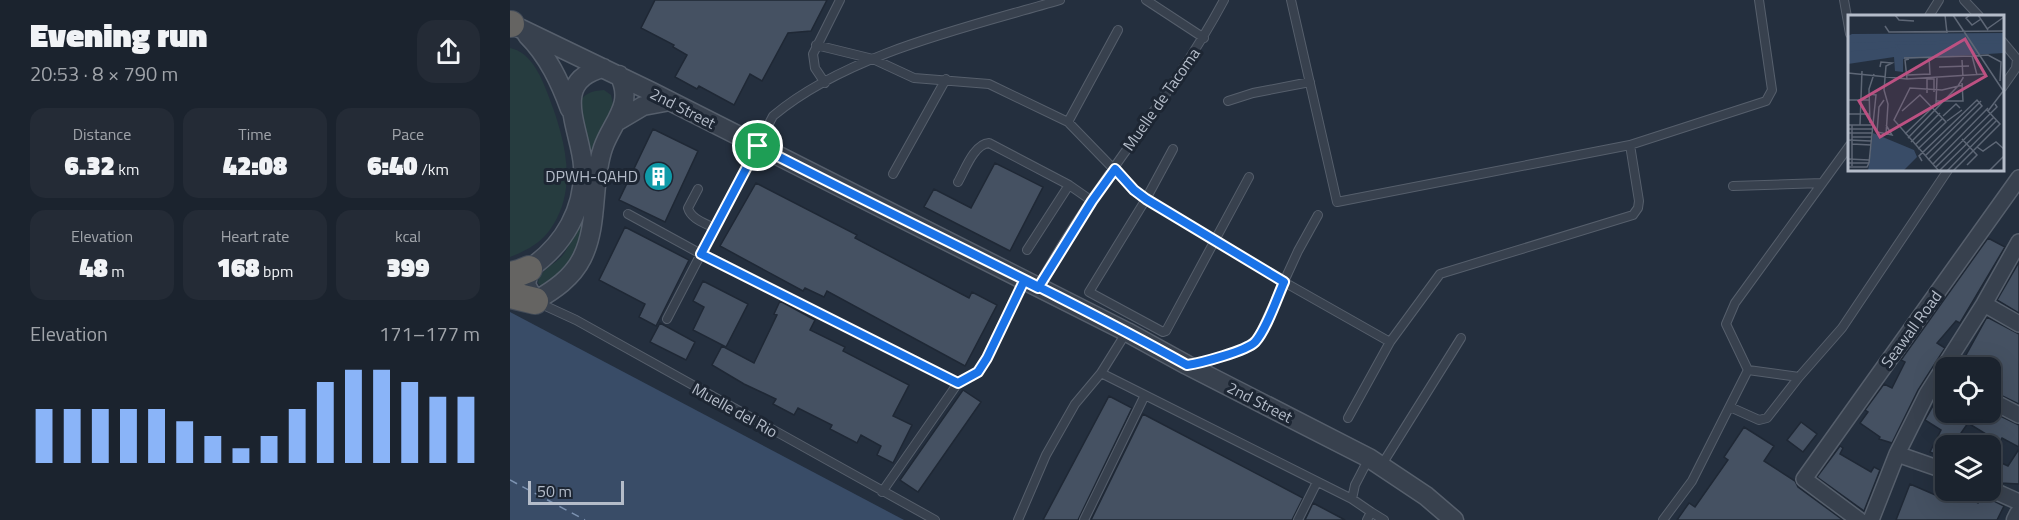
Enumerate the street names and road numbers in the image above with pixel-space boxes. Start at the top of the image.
street label: Muelle de Tacoma [1117,43,1205,155]
street label: 2nd Street [646,81,720,135]
street label: Seawall Road [1875,285,1947,373]
street label: 2nd Street [1223,375,1297,429]
street label: Muelle del Rio [688,377,782,443]

